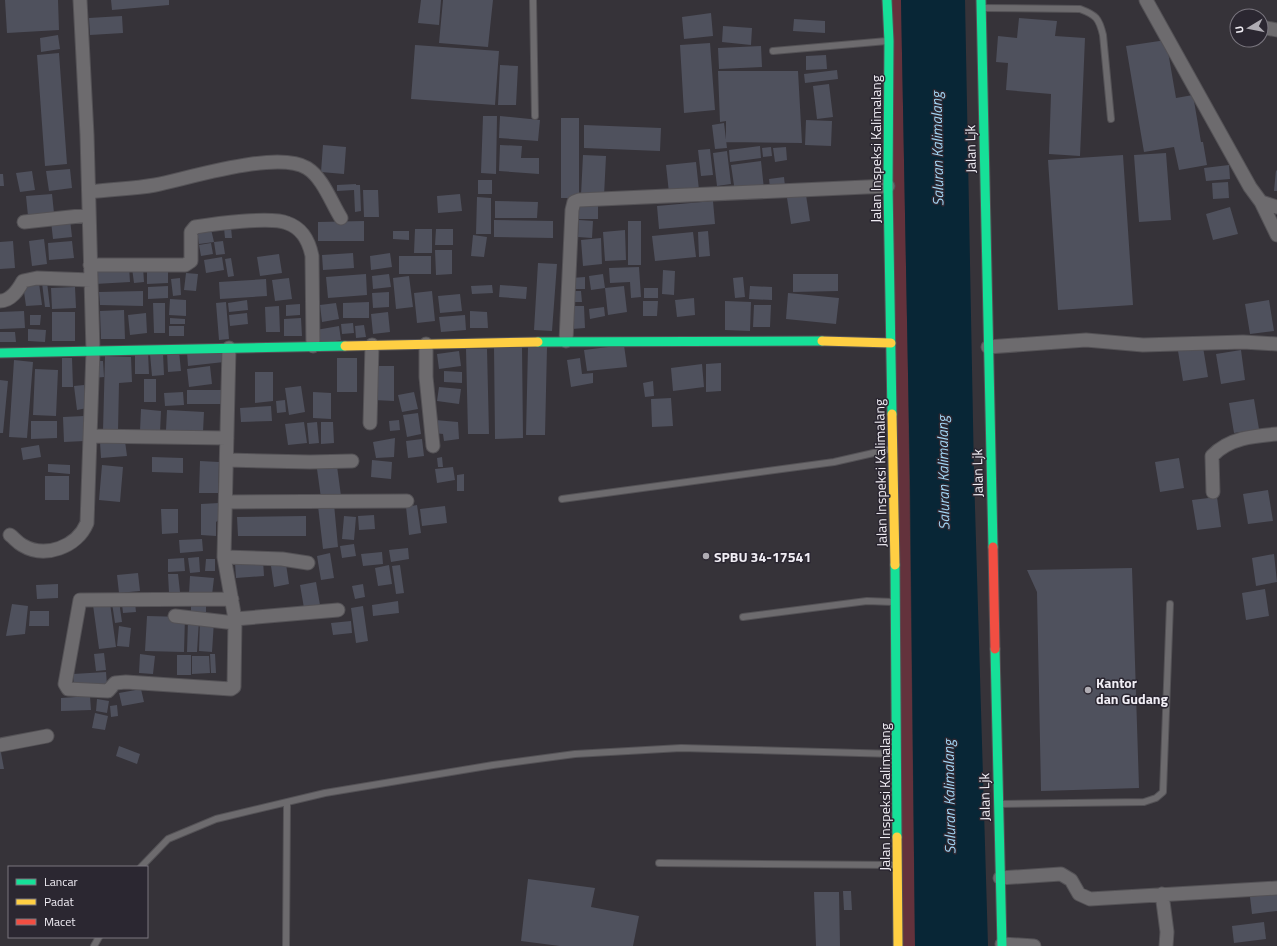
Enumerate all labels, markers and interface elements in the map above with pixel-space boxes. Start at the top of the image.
north arrow [1229,8,1269,48]
text: U [1231,25,1248,35]
street label: Jalan Inspeksi Kalimalang [865,75,886,223]
water label: Saluran Kalimalang [924,90,949,206]
street label: Jalan Ljk [959,124,981,173]
street label: Jalan Inspeksi Kalimalang [868,399,892,547]
water label: Saluran Kalimalang [930,414,955,530]
street label: Jalan Ljk [966,448,988,497]
place label: SPBU 34-17541 [714,546,811,567]
marker: SPBU 34-17541 [701,551,711,561]
place label: Kantor dan Gudang [1096,672,1169,709]
marker: Kantor dan Gudang [1083,685,1093,695]
street label: Jalan Inspeksi Kalimalang [874,723,895,871]
water label: Saluran Kalimalang [936,738,961,854]
street label: Jalan Ljk [973,772,995,821]
legend [8,866,148,938]
text: Lancar [44,872,78,891]
text: Padat [44,892,74,911]
text: Macet [44,912,76,931]

